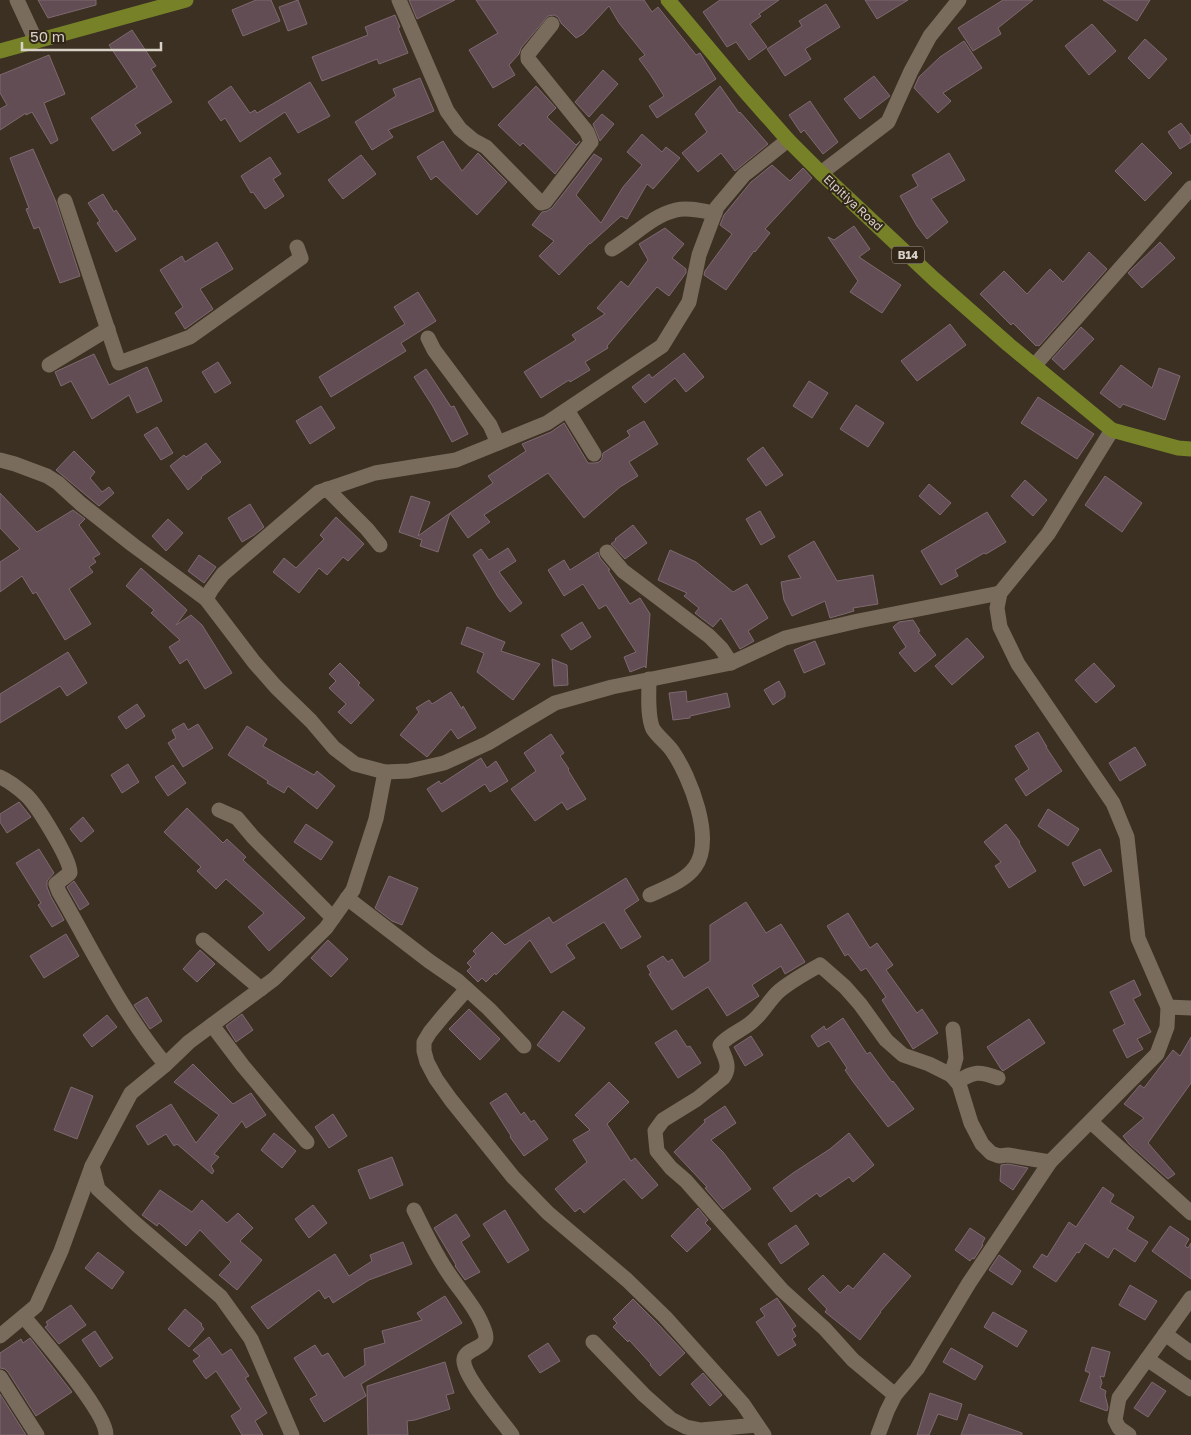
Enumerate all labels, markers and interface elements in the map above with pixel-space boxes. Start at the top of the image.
scale bar [22,20,161,52]
text: 50 m [30,27,65,45]
street label: Elpitiya Road [821,171,886,234]
road number: B14 [892,246,924,264]

